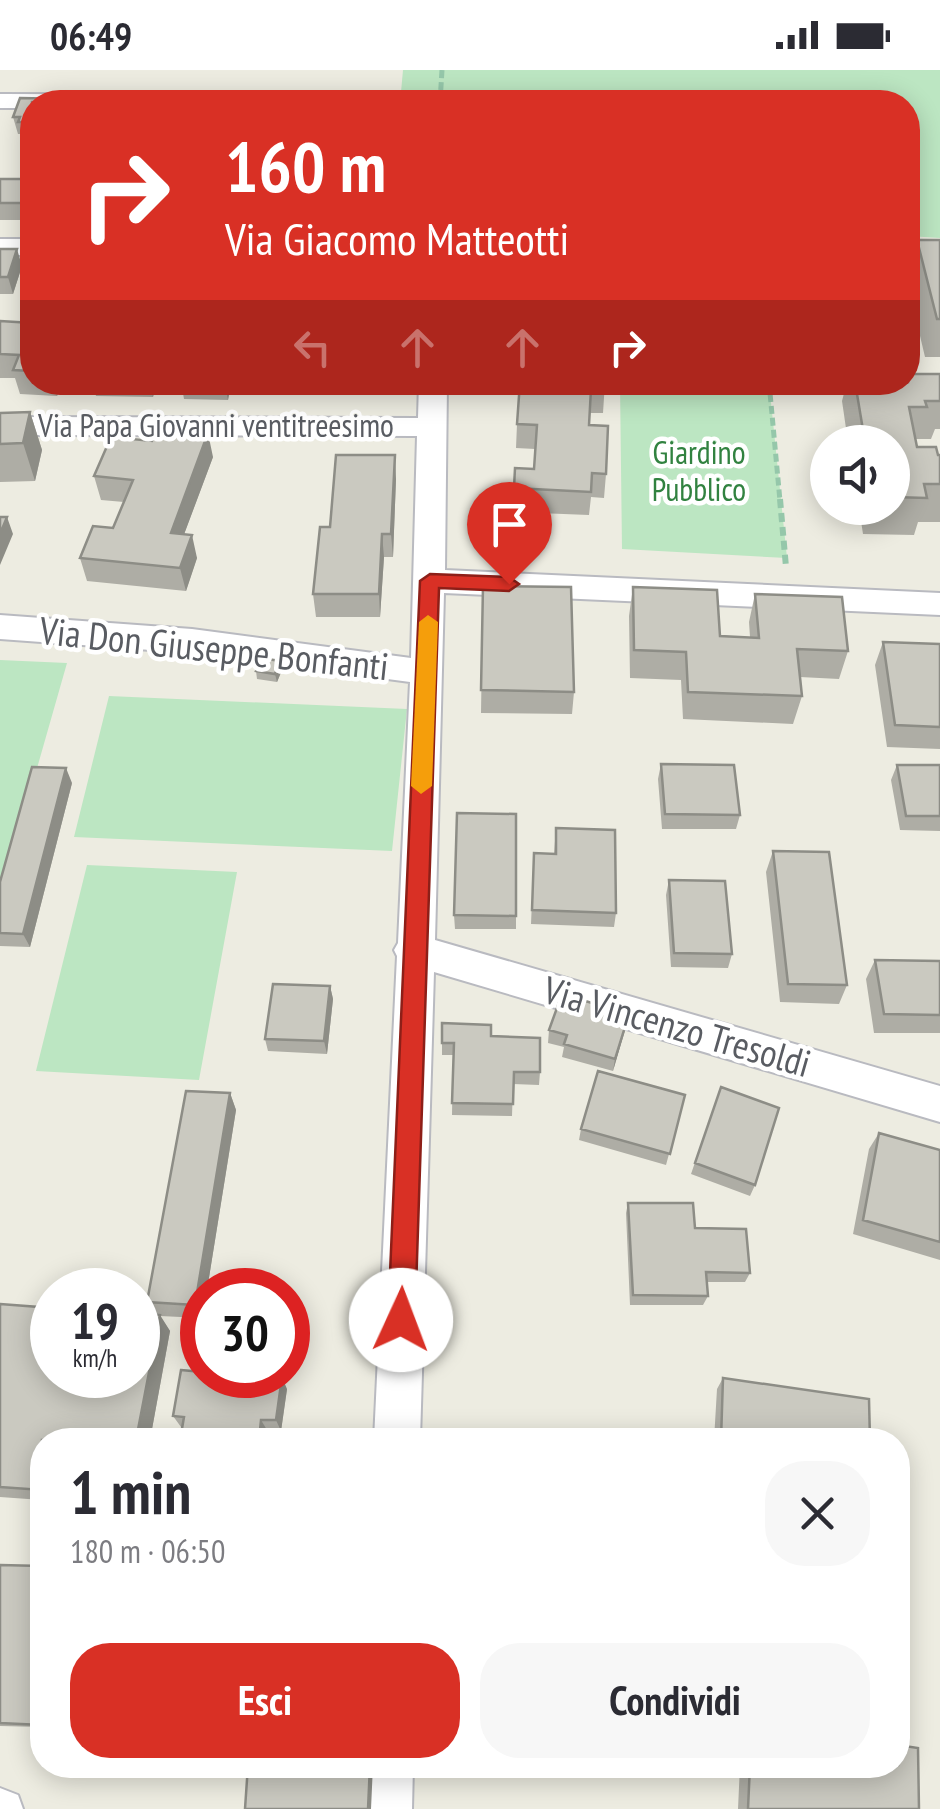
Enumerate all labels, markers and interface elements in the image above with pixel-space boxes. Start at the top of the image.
text: 06:49 [50,11,132,60]
text: 160 m [225,121,386,211]
icon: right [60,130,190,260]
text: Via Giacomo Matteotti [225,209,569,267]
icon: left [285,320,340,375]
icon: ahead [390,320,445,375]
icon: ahead [495,320,550,375]
icon: right [600,320,655,375]
street label: Via Papa Giovanni ventitreesimo [37,404,394,446]
map controls [810,425,910,525]
button: sound [810,425,910,525]
park label: Giardino Pubblico [652,431,746,510]
pin [467,482,552,585]
icon: arrive [482,497,537,552]
street label: Via Don Giuseppe Bonfanti [36,605,391,690]
street label: Via Vincenzo Tresoldi [537,964,817,1087]
speed limit sign: 30 [180,1268,310,1398]
position arrow [349,1268,453,1372]
text: 19 [71,1288,119,1353]
text: km/h [73,1342,117,1374]
text: 1 min [70,1453,191,1531]
button: close [765,1461,870,1566]
text: 180 m · 06:50 [70,1530,225,1572]
button: Esci [70,1643,460,1758]
button: Condividi [480,1643,870,1758]

